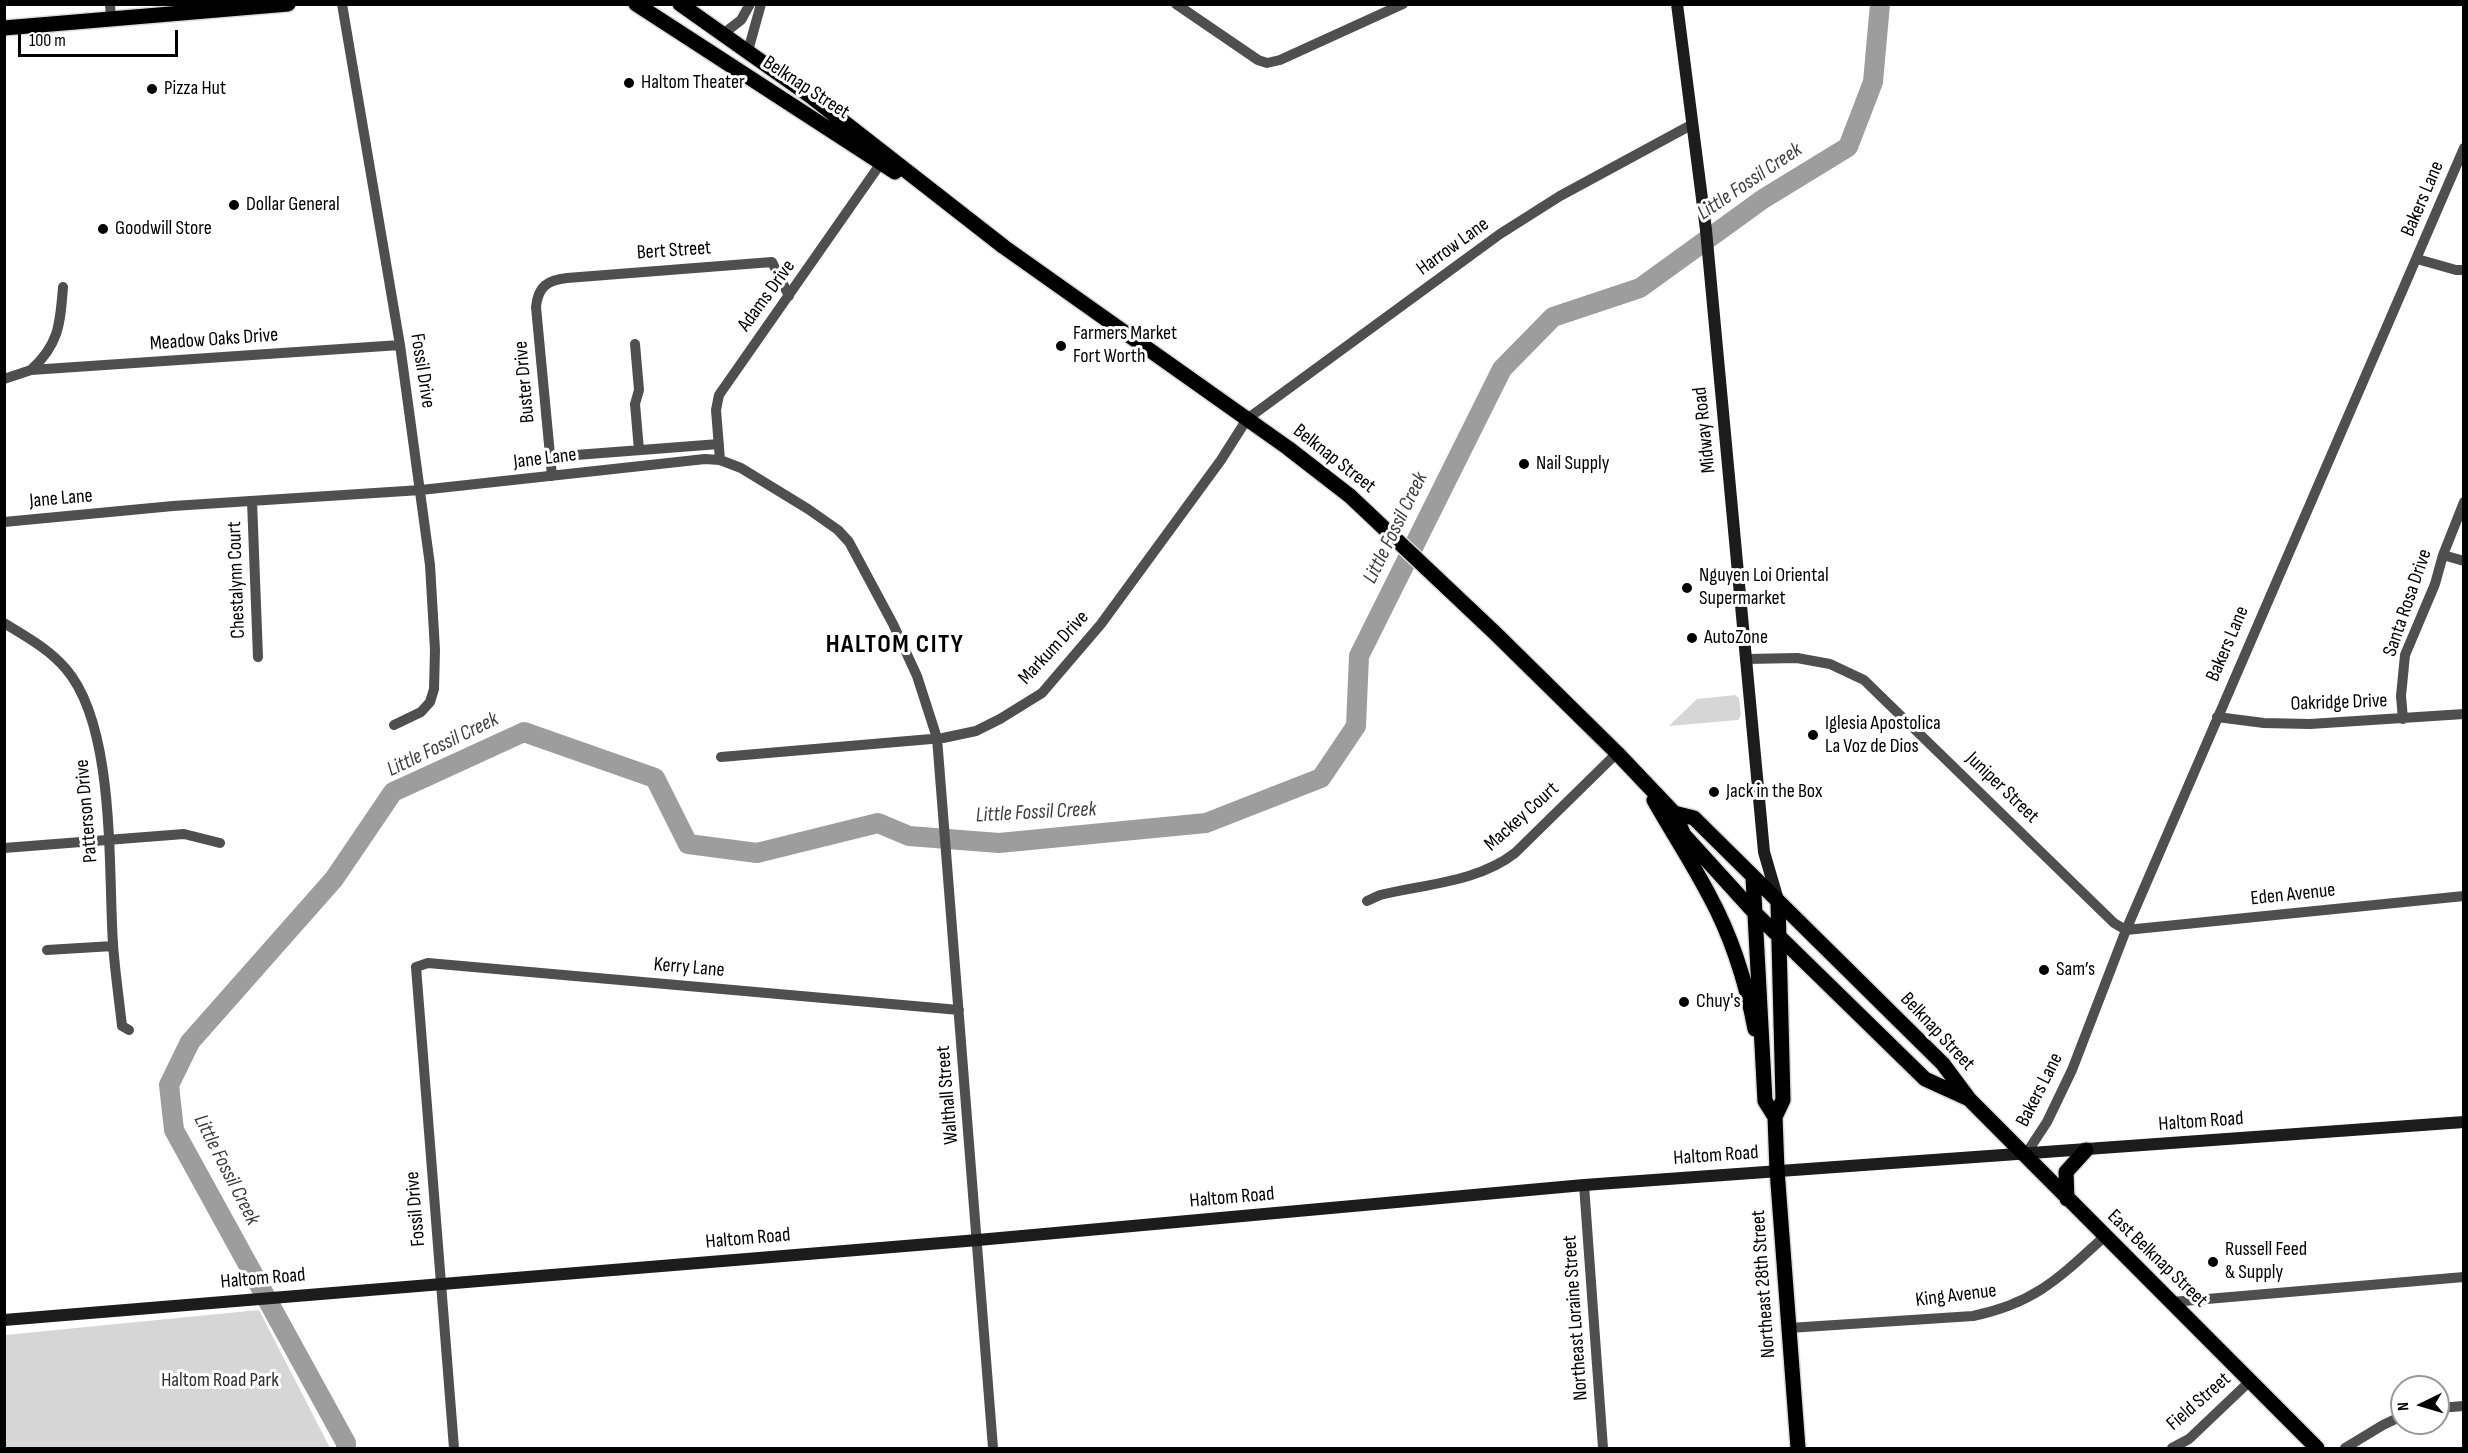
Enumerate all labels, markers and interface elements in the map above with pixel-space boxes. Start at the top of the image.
scale bar [21,18,182,56]
text: 100 m [29,30,66,51]
street label: Belknap Street [758,51,854,125]
place label: Haltom Theater [641,71,745,95]
marker: Haltom Theater [622,76,636,90]
place label: Pizza Hut [164,77,226,101]
marker: Pizza Hut [145,82,159,96]
water label: Little Fossil Creek [1693,138,1807,226]
street label: Bakers Lane [2396,158,2450,240]
place label: Dollar General [246,193,340,217]
marker: Dollar General [227,198,241,212]
street label: Harrow Lane [1412,213,1494,281]
place label: Goodwill Store [115,217,212,241]
marker: Goodwill Store [96,222,110,236]
street label: Bert Street [636,236,712,266]
street label: Adams Drive [733,256,801,336]
place label: Farmers Market Fort Worth [1073,322,1177,369]
street label: Meadow Oaks Drive [149,324,279,356]
street label: Fossil Drive [404,332,440,410]
marker: Farmers Market Fort Worth [1054,339,1068,353]
street label: Buster Drive [509,340,541,424]
street label: Midway Road [1689,386,1721,474]
street label: Belknap Street [1288,419,1380,499]
street label: Jane Lane [512,443,578,475]
place label: Nail Supply [1536,452,1609,476]
marker: Nail Supply [1517,457,1531,471]
water label: Little Fossil Creek [1358,468,1434,588]
street label: Jane Lane [28,484,94,514]
street label: Chestalynn Court [223,521,251,639]
street label: Santa Rosa Drive [2378,546,2438,660]
place label: Nguyen Loi Oriental Supermarket [1699,564,1829,611]
marker: Nguyen Loi Oriental Supermarket [1680,581,1694,595]
street label: Bakers Lane [2201,603,2255,685]
street label: Markum Drive [1014,606,1094,690]
place label: AutoZone [1704,626,1768,650]
district label: HALTOM CITY [826,629,964,661]
marker: AutoZone [1685,631,1699,645]
street label: Oakridge Drive [2290,689,2388,717]
water label: Little Fossil Creek [383,707,503,783]
place label: Iglesia Apostolica La Voz de Dios [1825,712,1941,759]
marker: Iglesia Apostolica La Voz de Dios [1806,728,1820,742]
street label: Juniper Street [1961,747,2043,829]
street label: Patterson Drive [71,758,103,864]
street label: Mackey Court [1480,777,1564,857]
place label: Jack in the Box [1726,780,1822,804]
marker: Jack in the Box [1707,785,1721,799]
water label: Little Fossil Creek [975,797,1097,829]
street label: Eden Avenue [2249,879,2337,911]
street label: Kerry Lane [653,953,725,983]
place label: Sam’s [2056,958,2095,982]
marker: Sam’s [2037,963,2051,977]
street label: Belknap Street [1895,988,1979,1076]
place label: Chuy's [1696,990,1741,1014]
marker: Chuy's [1677,995,1691,1009]
street label: Walthall Street [932,1045,964,1145]
street label: Bakers Lane [2011,1049,2069,1131]
street label: Haltom Road [2158,1107,2244,1137]
water label: Little Fossil Creek [187,1111,265,1229]
street label: Haltom Road [1673,1141,1759,1171]
street label: Fossil Drive [401,1170,431,1248]
street label: Haltom Road [1189,1182,1275,1214]
street label: East Belknap Street [2102,1205,2212,1313]
street label: Northeast 28th Street [1747,1209,1781,1359]
street label: Haltom Road [705,1223,791,1255]
street label: Northeast Loraine Street [1558,1235,1594,1401]
place label: Russell Feed & Supply [2225,1238,2307,1285]
marker: Russell Feed & Supply [2206,1255,2220,1269]
street label: Haltom Road [220,1263,306,1295]
street label: King Avenue [1914,1279,1998,1313]
street label: Field Street [2162,1368,2236,1436]
park label: Haltom Road Park [161,1369,279,1393]
north arrow [2390,1375,2450,1435]
text: N [2394,1401,2413,1412]

